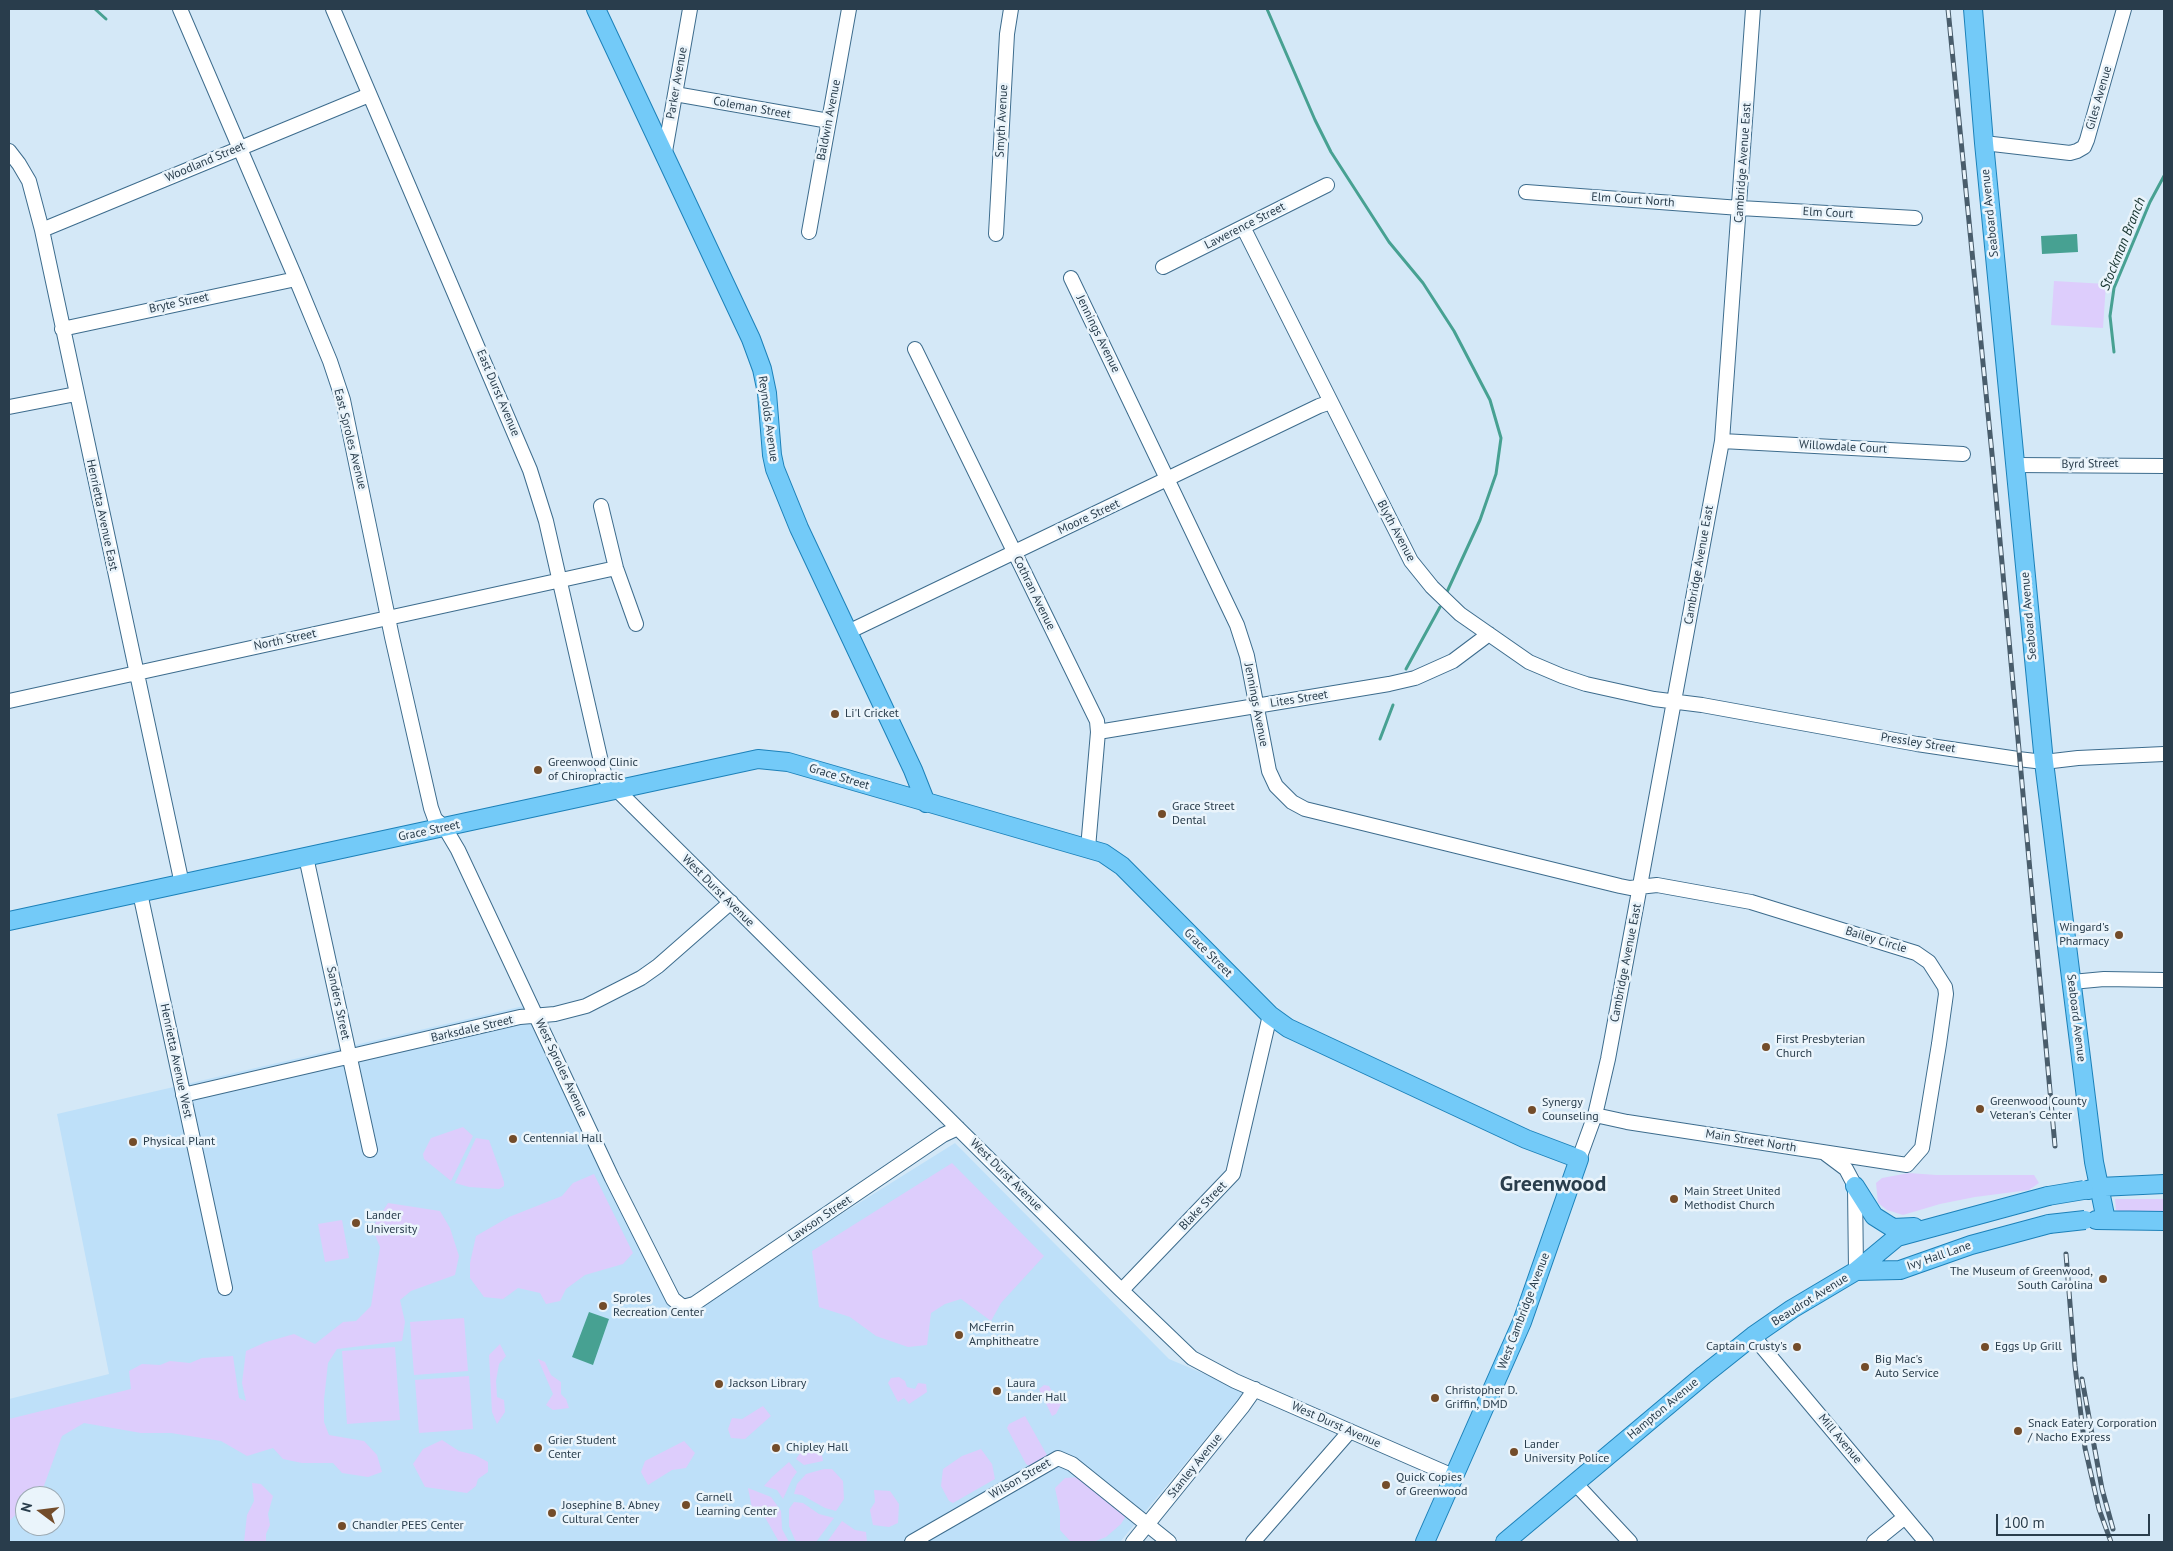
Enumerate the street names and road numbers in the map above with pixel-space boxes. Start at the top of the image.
street label: Parker Avenue [664,46,690,120]
street label: Giles Avenue [2083,64,2115,132]
street label: Baldwin Avenue [814,78,844,162]
street label: Smyth Avenue [993,84,1011,158]
street label: Coleman Street [712,94,792,122]
street label: Cambridge Avenue East [1732,102,1754,224]
street label: Woodland Street [163,139,247,185]
street label: Seaboard Avenue [1978,168,2002,258]
street label: Elm Court North [1591,190,1675,210]
street label: Lawerence Street [1202,199,1288,253]
street label: Elm Court [1802,204,1854,222]
street label: Bryte Street [148,290,210,316]
street label: Jennings Avenue [1073,293,1123,375]
street label: East Durst Avenue [473,347,523,439]
street label: Reynolds Avenue [755,375,781,463]
street label: East Sproles Avenue [331,387,369,491]
street label: Willowdale Court [1799,437,1887,457]
street label: Byrd Street [2061,456,2119,472]
street label: Henrietta Avenue East [83,458,121,572]
street label: Moore Street [1056,496,1122,538]
street label: Blyth Avenue [1374,498,1418,564]
street label: Cambridge Avenue East [1681,504,1717,626]
street label: Cothran Avenue [1010,554,1058,632]
street label: Seaboard Avenue [2018,571,2040,661]
street label: North Street [252,626,318,654]
street label: Jennings Avenue [1241,662,1271,748]
street label: Lites Street [1269,687,1329,711]
street label: Pressley Street [1880,730,1956,756]
street label: Grace Street [807,761,871,793]
street label: Grace Street [397,817,461,845]
street label: West Durst Avenue [679,852,757,930]
street label: Cambridge Avenue East [1607,902,1645,1024]
street label: Bailey Circle [1844,924,1908,956]
street label: Grace Street [1181,926,1235,980]
street label: Sanders Street [323,965,353,1041]
street label: Seaboard Avenue [2063,973,2089,1063]
street label: Henrietta Avenue West [157,1002,195,1120]
street label: Barksdale Street [430,1013,514,1045]
street label: West Sproles Avenue [532,1017,590,1119]
street label: Main Street North [1705,1127,1797,1155]
street label: West Durst Avenue [967,1136,1045,1214]
street label: Blake Street [1176,1179,1230,1233]
street label: Lawson Street [786,1193,854,1245]
street label: Ivy Hall Lane [1905,1238,1973,1274]
street label: West Cambridge Avenue [1495,1251,1553,1371]
street label: Beaudrot Avenue [1769,1271,1851,1329]
street label: Hampton Avenue [1625,1375,1701,1443]
street label: West Durst Avenue [1289,1399,1383,1451]
street label: Mill Avenue [1815,1411,1865,1467]
street label: Stanley Avenue [1165,1431,1225,1501]
street label: Wilson Street [987,1456,1053,1502]

